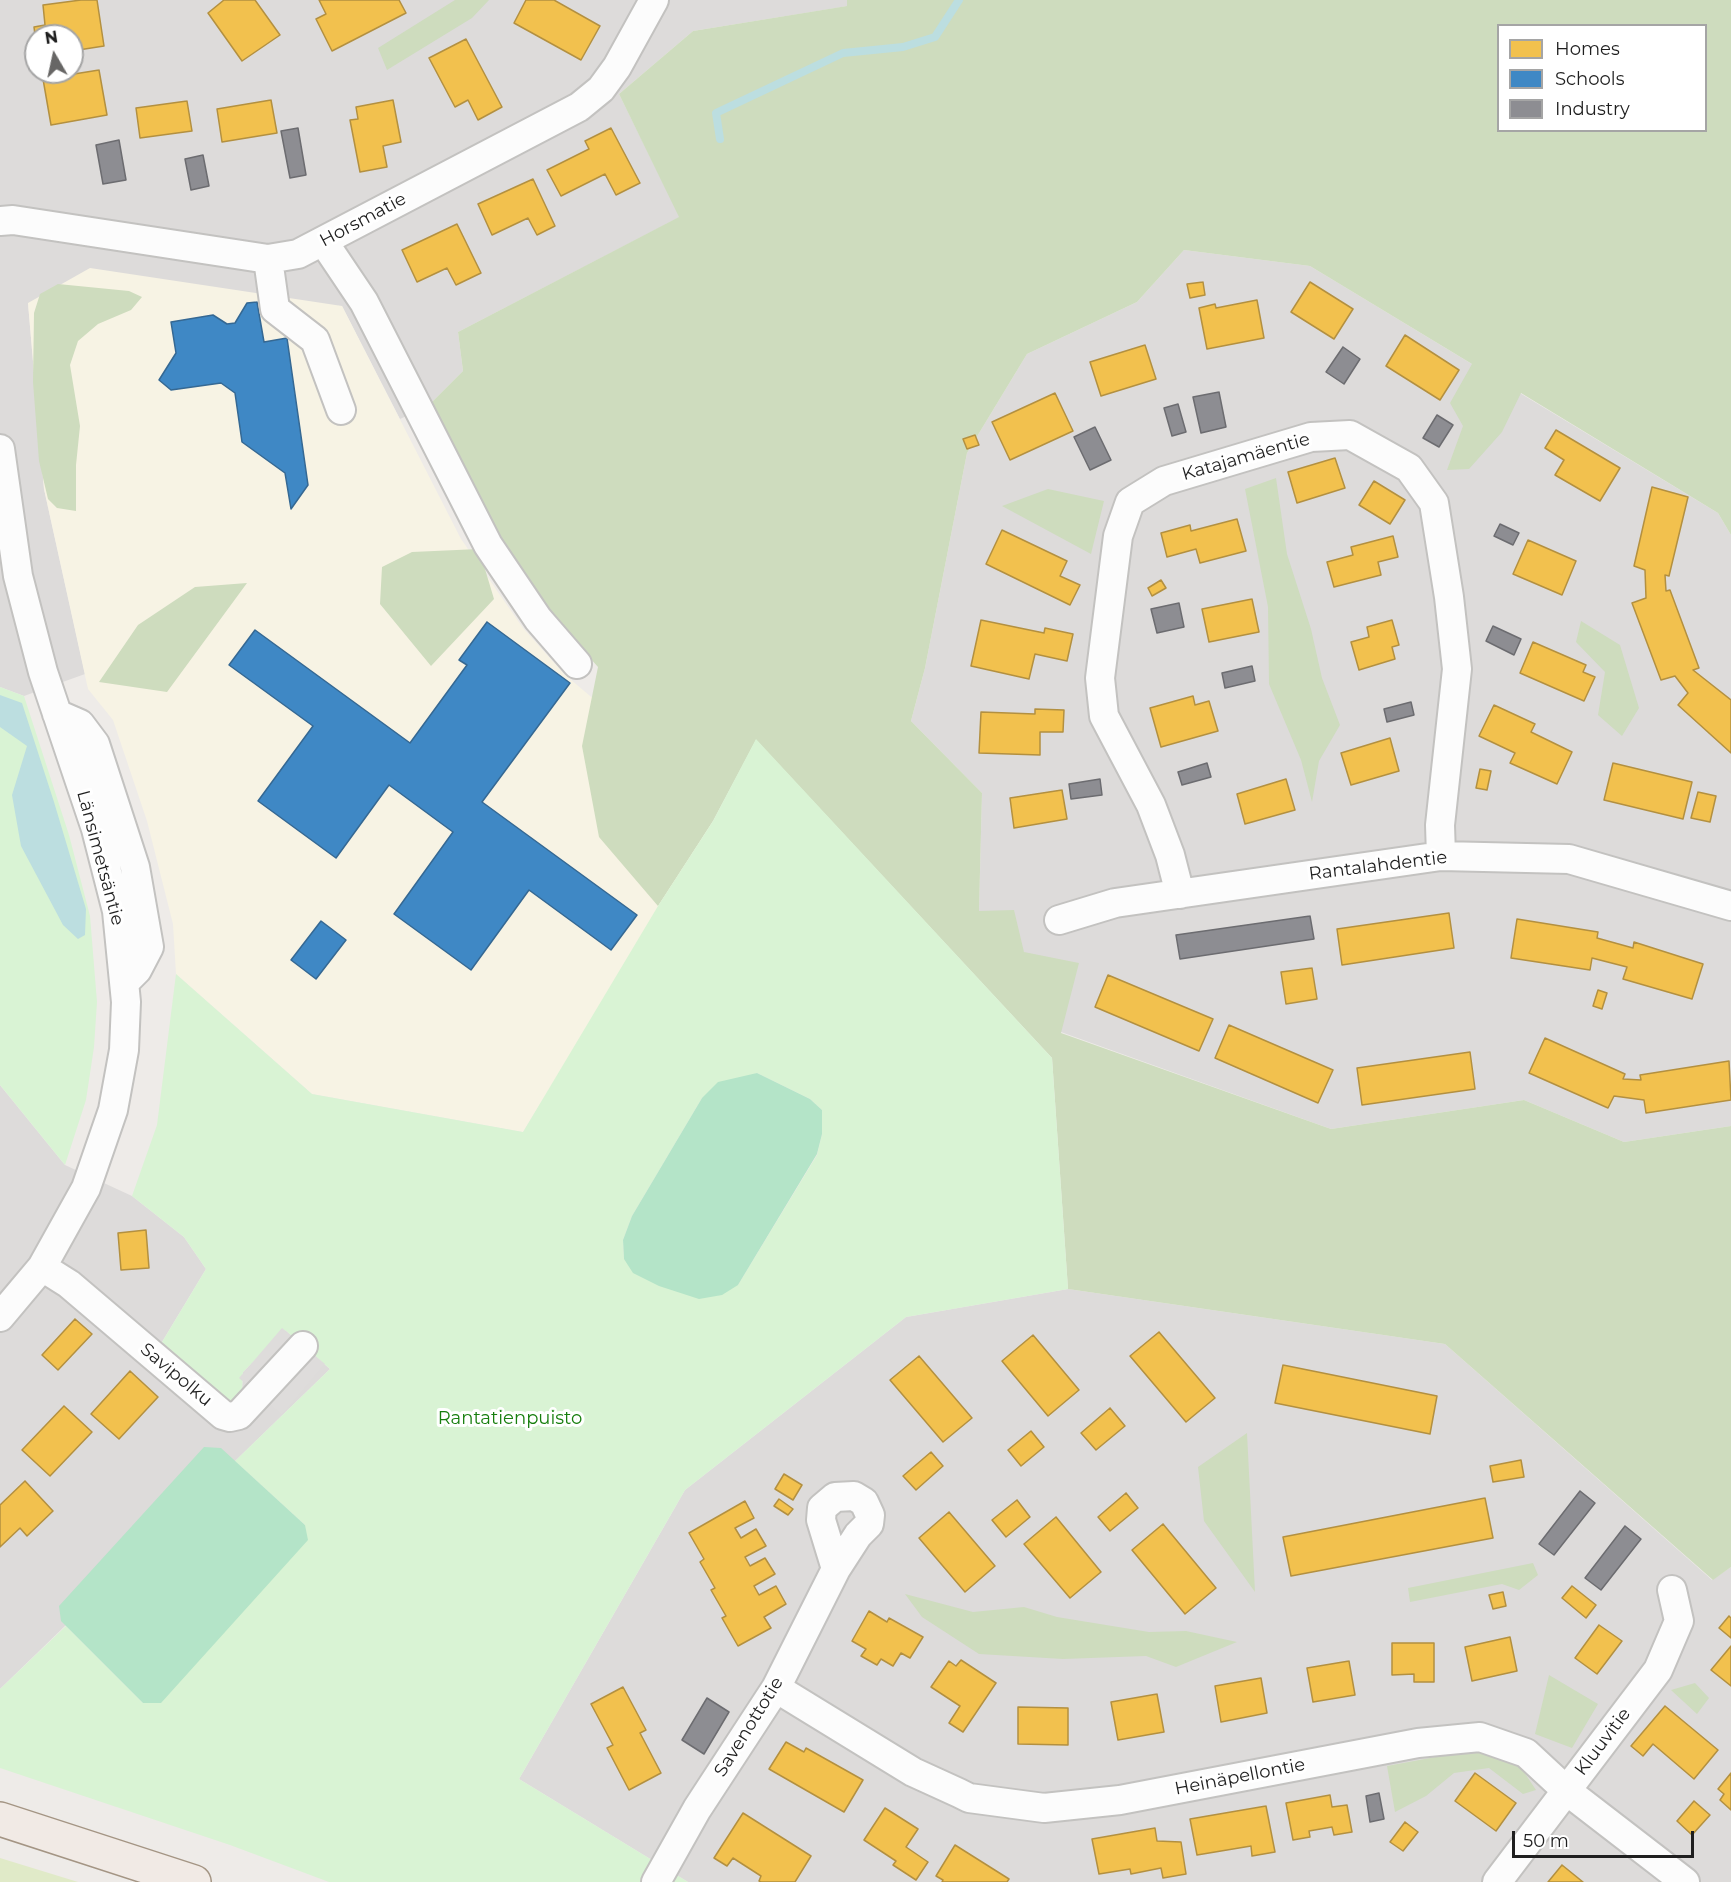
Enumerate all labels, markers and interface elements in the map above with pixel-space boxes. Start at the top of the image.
north arrow [24,24,84,84]
legend [1497,24,1707,132]
text: N [44,27,59,48]
text: Homes [1555,38,1620,60]
text: Schools [1555,68,1624,90]
text: Industry [1555,98,1630,120]
street label: Horsmatie [316,188,410,252]
street label: Katajamäentie [1180,428,1312,486]
street label: Länsimetsäntie [72,788,128,928]
street label: Rantalahdentie [1308,847,1448,885]
street label: Savipolku [136,1339,216,1411]
park label: Rantatienpuisto [438,1408,582,1430]
street label: Savenottotie [710,1673,788,1781]
street label: Kluuvitie [1571,1704,1635,1780]
street label: Heinäpellontie [1173,1754,1307,1800]
scale bar [1515,1819,1696,1857]
text: 50 m [1523,1830,1569,1852]

